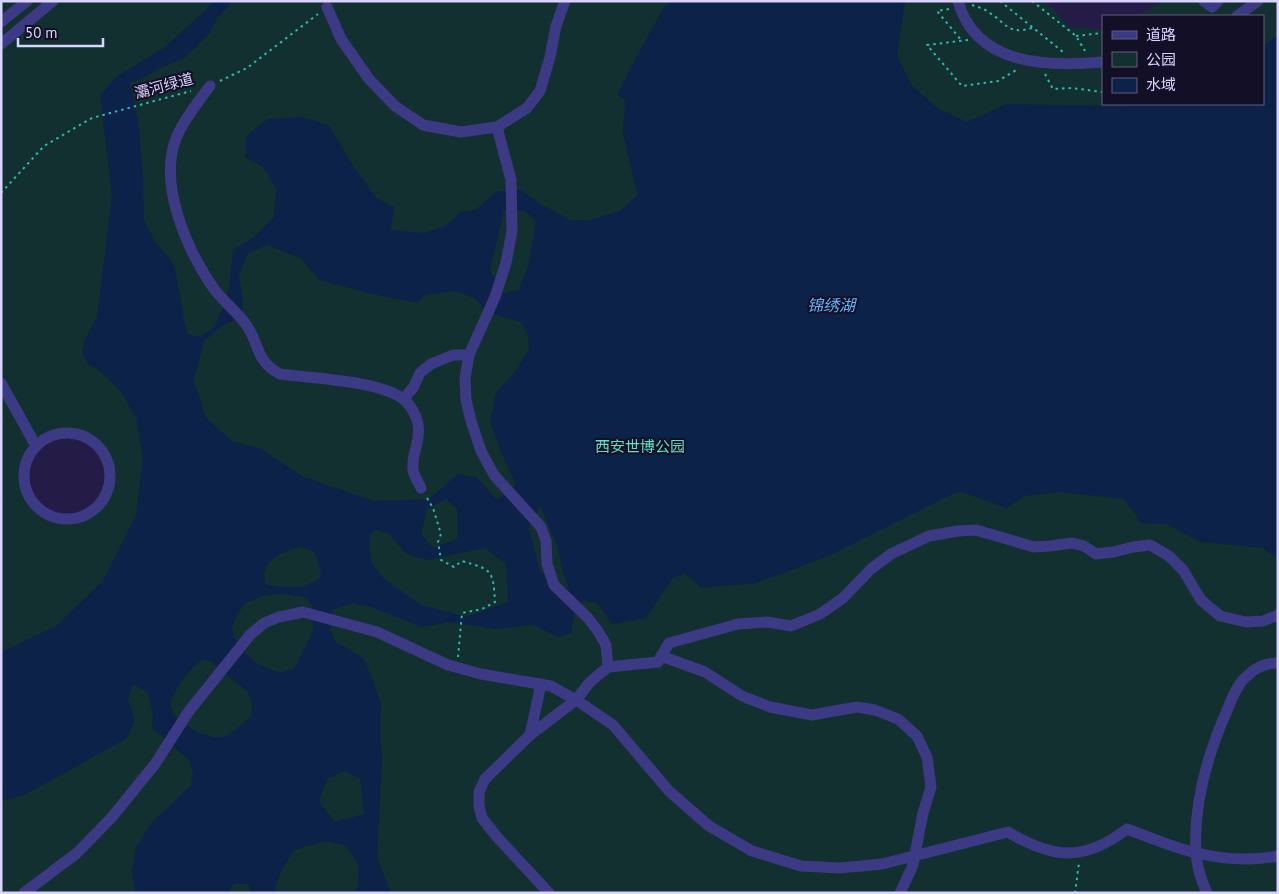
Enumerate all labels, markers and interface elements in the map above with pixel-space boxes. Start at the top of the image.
scale bar [18,15,102,47]
legend [1102,15,1264,105]
text: 50 m [25,23,58,42]
text: 道路 [1146,25,1176,44]
text: 公园 [1146,50,1176,69]
street label: 灞河绿道 [132,69,195,102]
text: 水域 [1146,75,1176,94]
water label: 锦绣湖 [807,295,858,315]
park label: 西安世博公园 [595,437,685,456]

